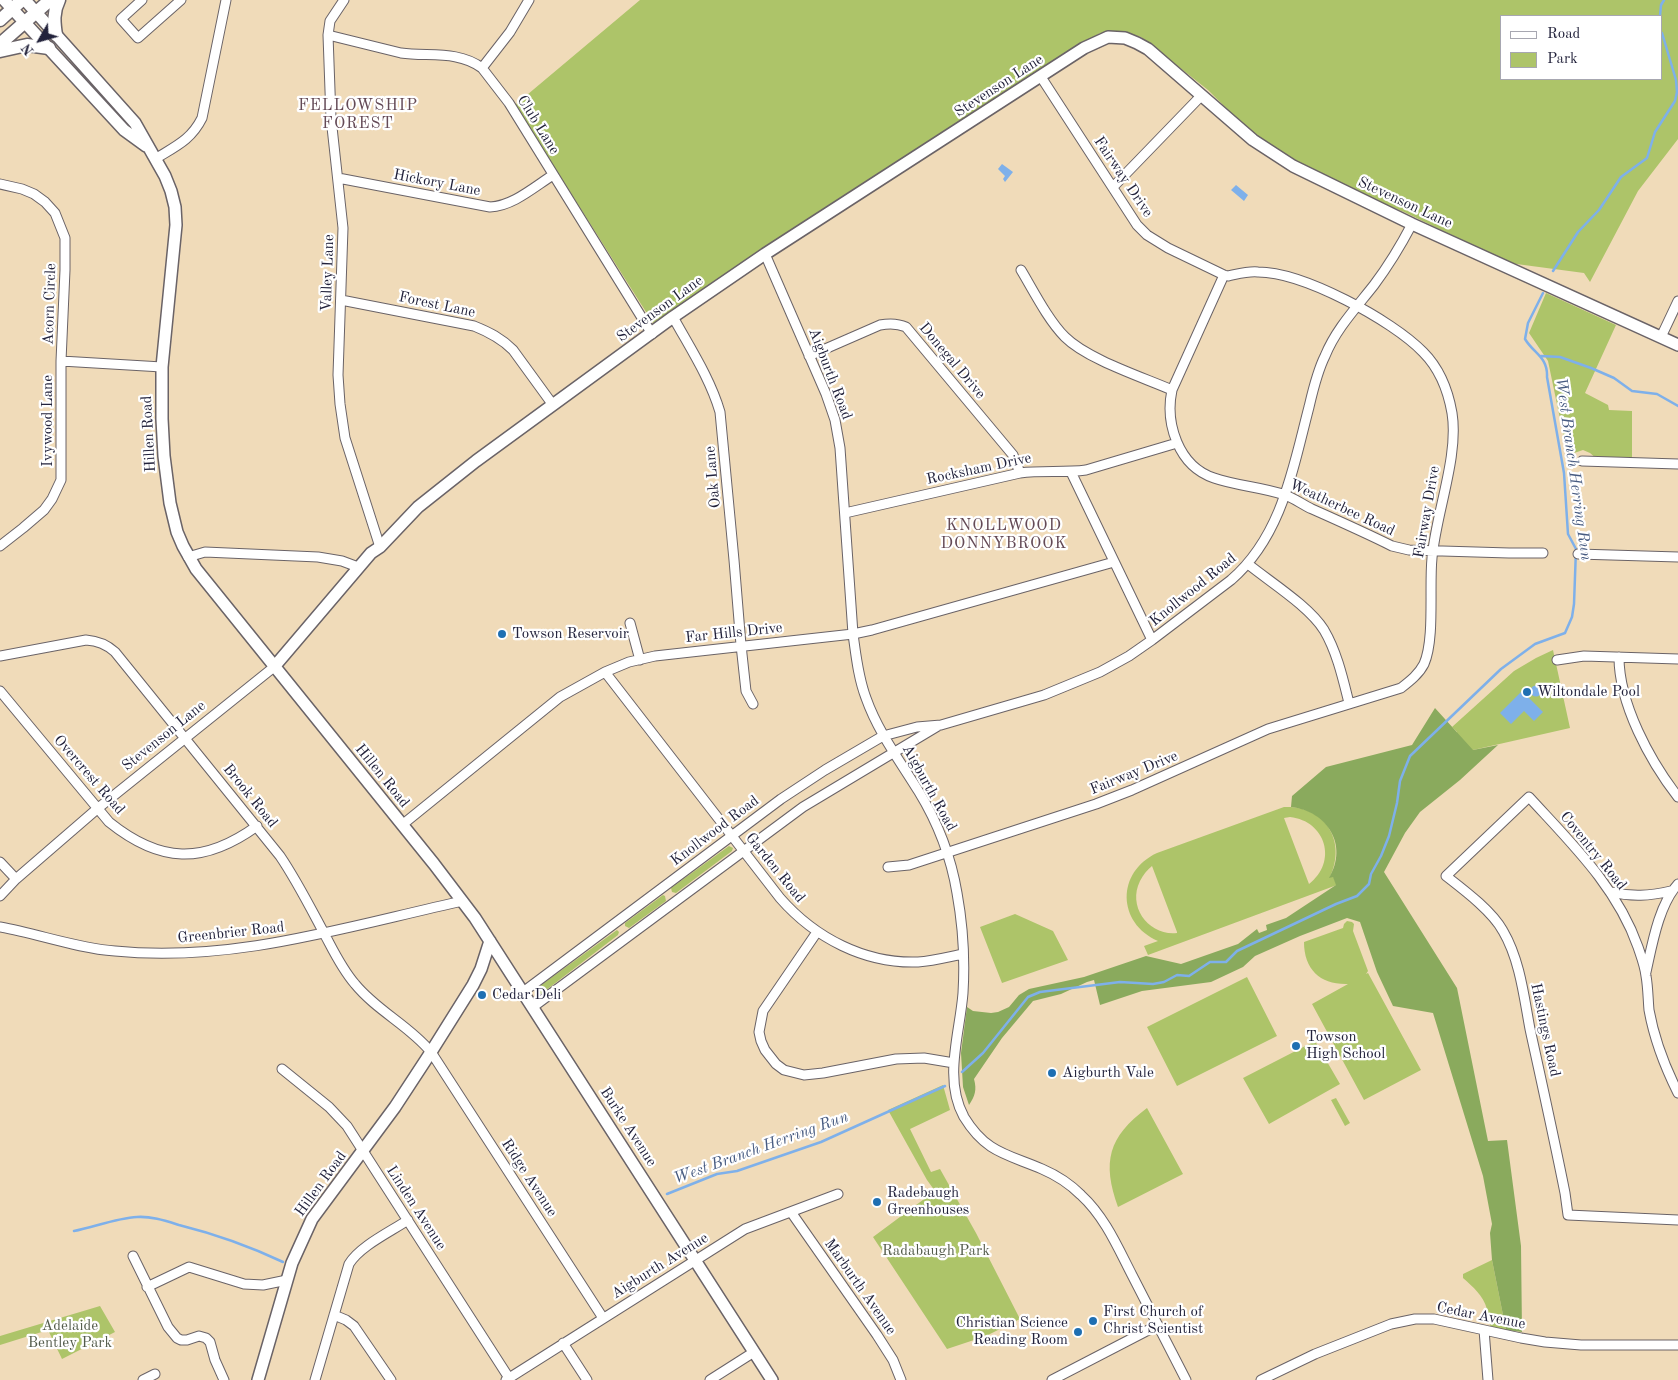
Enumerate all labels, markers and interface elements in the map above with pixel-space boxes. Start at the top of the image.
north arrow [15,15,65,65]
legend [1500,15,1663,80]
text: Road [1547,27,1580,42]
text: N [19,41,37,58]
street label: Stevenson Lane [951,51,1047,121]
text: Park [1547,52,1578,67]
street label: Club Lane [513,92,563,158]
district label: FELLOWSHIP FOREST [297,96,419,134]
street label: Fairway Drive [1089,133,1157,221]
street label: Hickory Lane [392,166,482,200]
street label: Stevenson Lane [1355,173,1455,233]
street label: Valley Lane [318,234,338,312]
street label: Acorn Circle [40,263,60,345]
street label: Stevenson Lane [613,272,707,346]
street label: Forest Lane [397,288,477,322]
street label: Donegal Drive [915,319,989,403]
street label: Aigburth Road [804,326,856,422]
street label: Ivywood Lane [39,375,57,467]
water label: West Branch Herring Run [1551,376,1595,562]
street label: Hillen Road [138,395,160,473]
street label: Oak Lane [701,445,725,509]
street label: Rocksham Drive [925,449,1033,489]
street label: Fairway Drive [1410,464,1444,560]
street label: Weatherbee Road [1286,476,1398,540]
district label: KNOLLWOOD DONNYBROOK [939,516,1069,554]
street label: Knollwood Road [1146,550,1240,630]
street label: Far Hills Drive [685,619,783,647]
place label: Towson Reservoir [512,625,629,643]
marker: Towson Reservoir [496,628,508,640]
place label: Wiltondale Pool [1537,683,1640,701]
marker: Wiltondale Pool [1521,686,1533,698]
street label: Stevenson Lane [119,697,209,775]
street label: Overcrest Road [49,731,129,819]
street label: Hillen Road [351,741,413,811]
street label: Aigburth Road [898,741,960,835]
street label: Fairway Drive [1087,747,1181,799]
street label: Brook Road [219,760,281,832]
street label: Knollwood Road [667,792,763,870]
street label: Coventry Road [1556,808,1630,894]
street label: Garden Road [741,829,809,907]
street label: Greenbrier Road [177,918,285,948]
street label: Hastings Road [1526,981,1564,1079]
place label: Cedar Deli [492,986,561,1004]
marker: Cedar Deli [476,989,488,1001]
place label: Towson High School [1306,1028,1385,1063]
marker: Towson High School [1290,1040,1302,1052]
place label: Aigburth Vale [1062,1064,1154,1082]
marker: Aigburth Vale [1046,1067,1058,1079]
street label: Burke Avenue [596,1084,660,1170]
water label: West Branch Herring Run [671,1107,851,1189]
street label: Ridge Avenue [497,1136,561,1220]
street label: Hillen Road [291,1148,351,1220]
street label: Linden Avenue [382,1162,450,1254]
place label: Radebaugh Greenhouses [887,1184,969,1219]
marker: Radebaugh Greenhouses [871,1196,883,1208]
street label: Aigburth Avenue [608,1229,712,1303]
street label: Marburth Avenue [820,1235,900,1339]
park label: Radabaugh Park [882,1242,990,1260]
street label: Cedar Avenue [1435,1299,1527,1333]
place label: First Church of Christ Scientist [1103,1303,1203,1338]
place label: Christian Science Reading Room [956,1314,1068,1349]
marker: First Church of Christ Scientist [1087,1315,1099,1327]
park label: Adelaide Bentley Park [28,1317,112,1352]
marker: Christian Science Reading Room [1072,1326,1084,1338]

